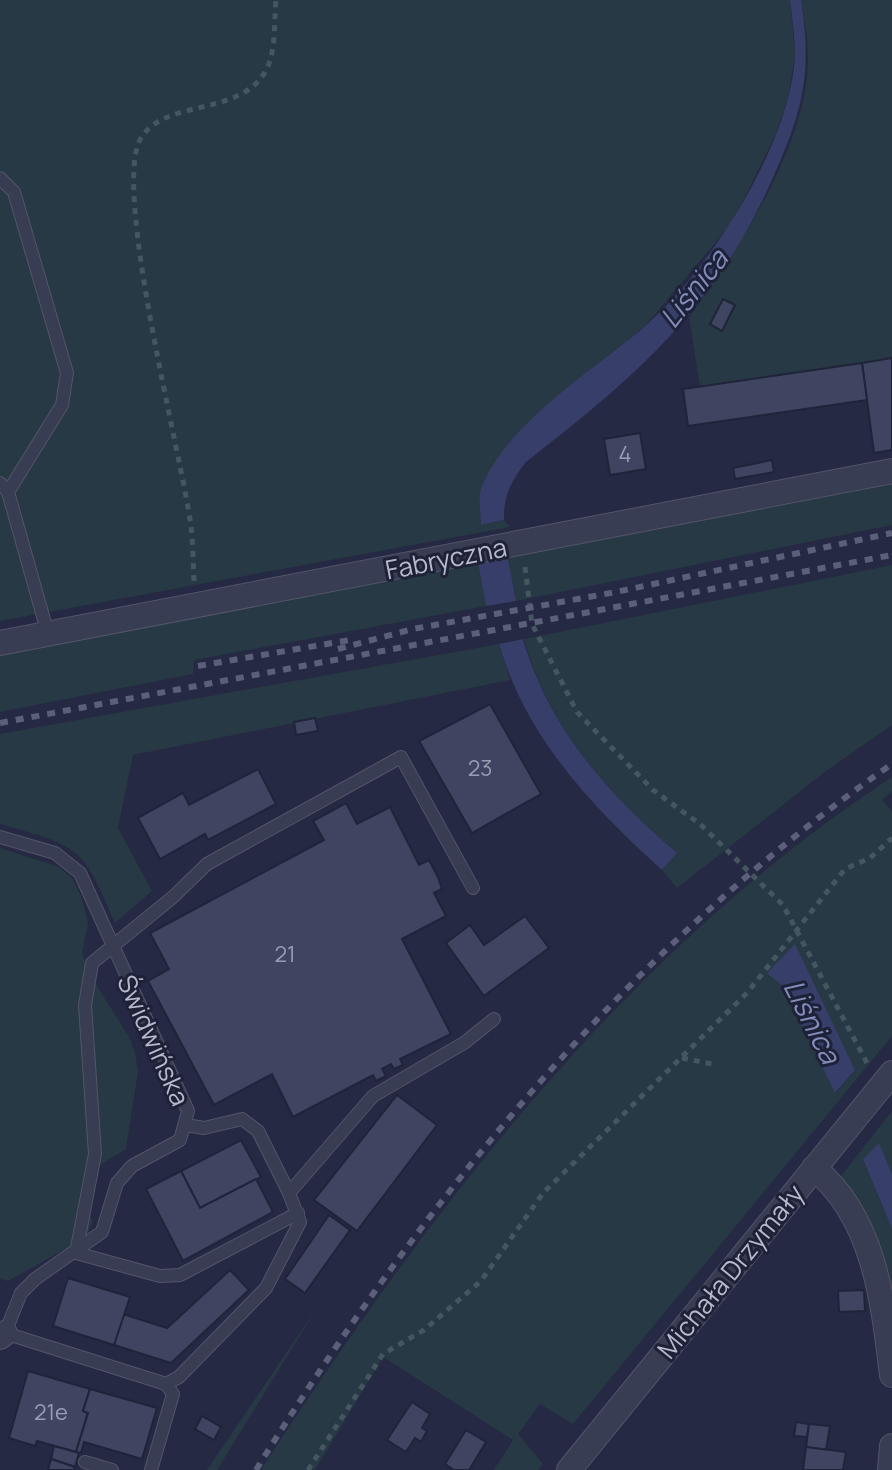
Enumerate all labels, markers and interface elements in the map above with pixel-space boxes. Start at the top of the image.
water label: Liśnica [650,240,736,335]
house number: 4 [619,439,631,469]
street label: Fabryczna [382,529,510,587]
house number: 23 [468,753,492,783]
house number: 21 [274,939,296,969]
street label: Świdwińska [109,969,199,1111]
water label: Liśnica [776,972,851,1071]
street label: Michała Drzymały [648,1176,812,1366]
house number: 21e [34,1397,68,1427]

